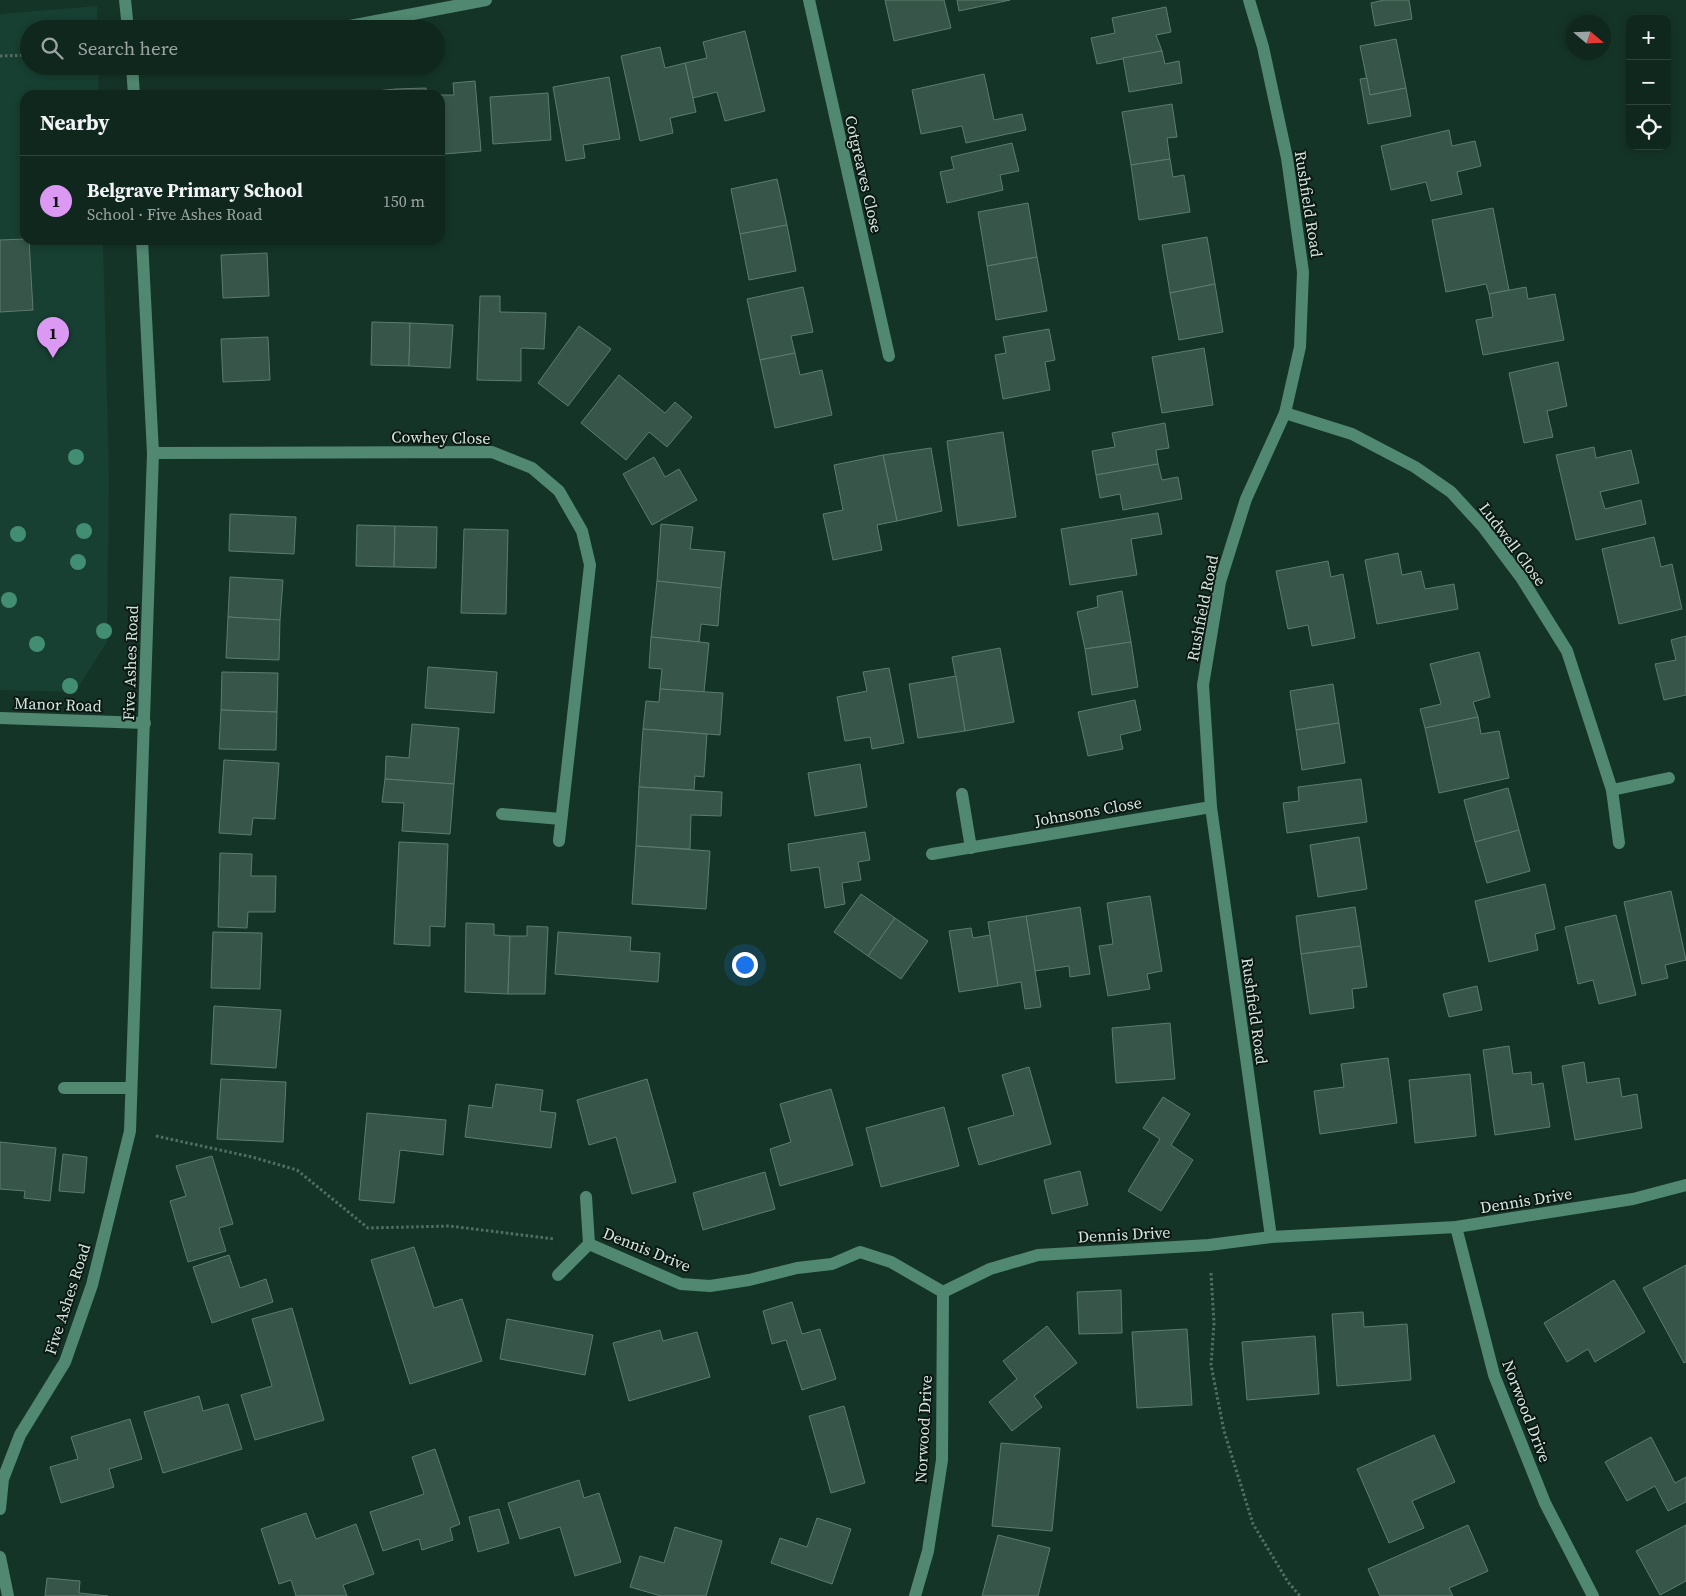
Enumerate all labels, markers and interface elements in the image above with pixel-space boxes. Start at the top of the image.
north arrow [1566,15,1611,60]
map controls [1626,15,1671,150]
button: + [1626,15,1671,60]
search box [20,20,445,75]
icon: search [38,34,66,62]
text: Search here [78,35,178,61]
button: − [1626,60,1671,105]
button: locate [1626,105,1671,150]
text: Nearby [40,108,110,137]
street label: Cotgreaves Close [840,113,888,235]
street label: Rushfield Road [1290,149,1328,259]
text: Belgrave Primary School [87,177,303,203]
text: 1 [52,190,60,212]
text: 150 m [383,190,425,212]
text: School · Five Ashes Road [87,203,262,225]
pin: 1 [37,317,69,358]
street label: Cowhey Close [391,425,491,449]
street label: Ludwell Close [1474,498,1552,590]
street label: Rushfield Road [1181,553,1223,663]
street label: Five Ashes Road [117,605,143,721]
street label: Manor Road [14,691,102,717]
street label: Johnsons Close [1032,791,1143,831]
your location [732,952,758,978]
street label: Rushfield Road [1237,956,1273,1066]
street label: Dennis Drive [1478,1182,1574,1218]
street label: Dennis Drive [600,1221,694,1277]
street label: Dennis Drive [1077,1221,1171,1247]
street label: Five Ashes Road [39,1241,95,1357]
street label: Norwood Drive [1497,1357,1557,1465]
street label: Norwood Drive [909,1374,937,1484]

